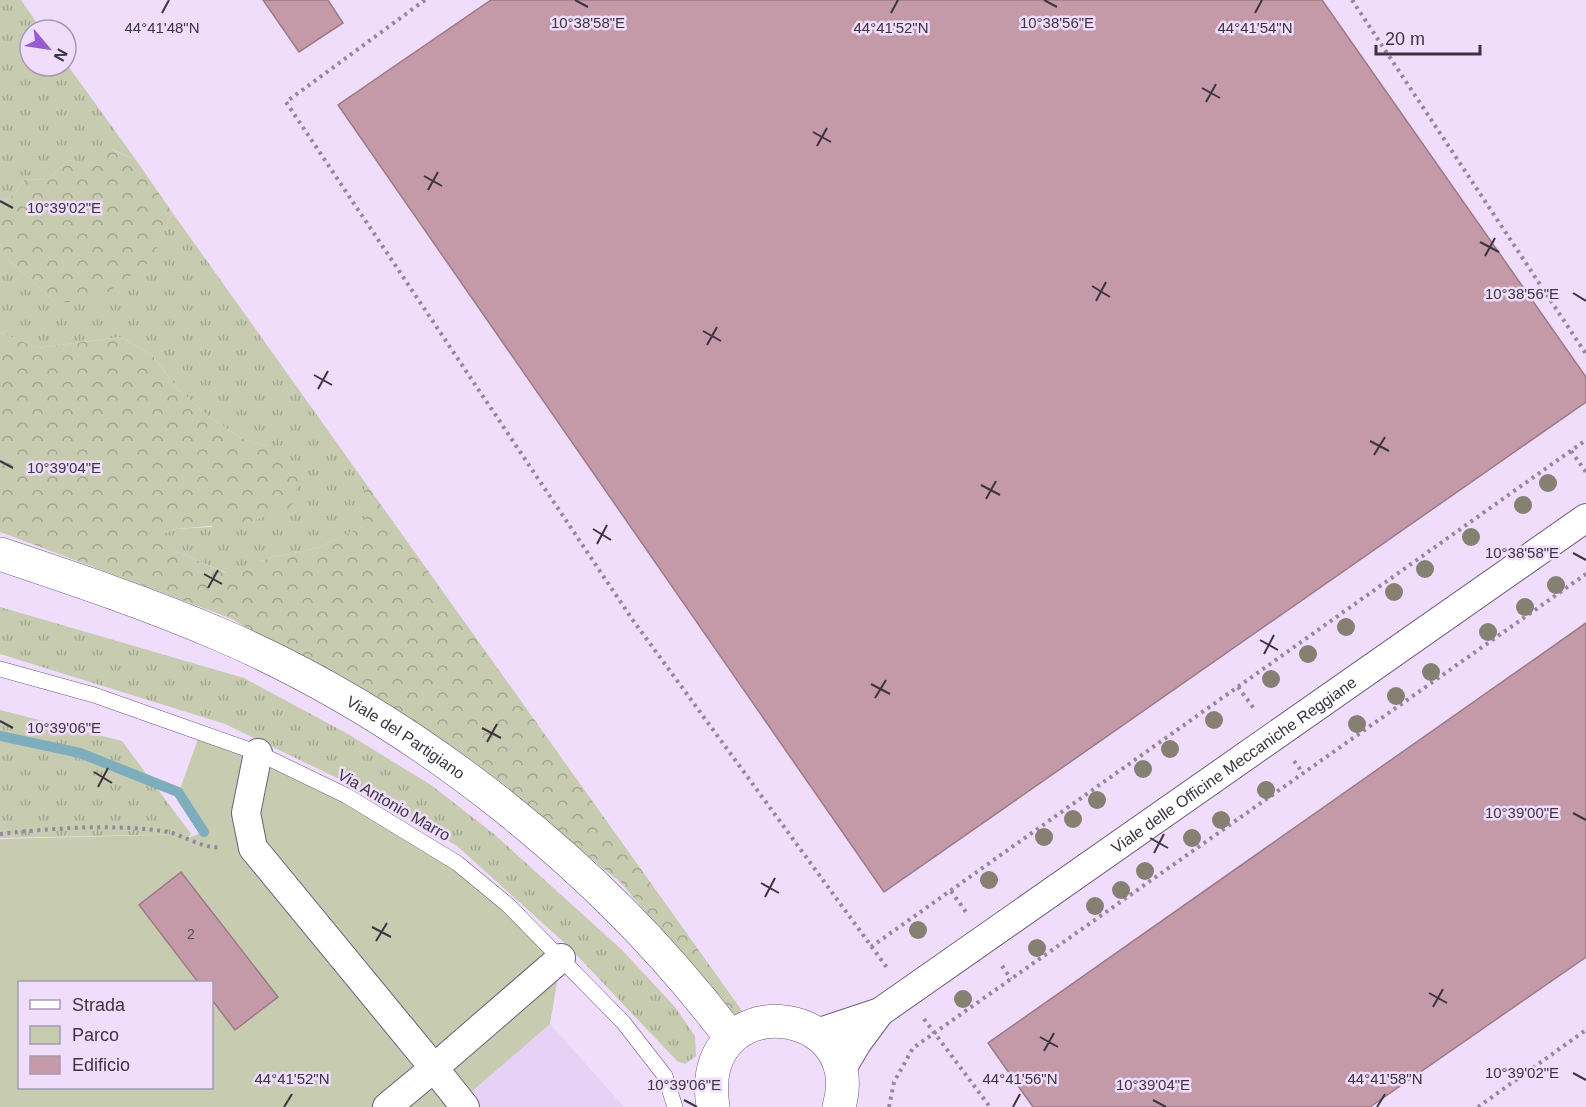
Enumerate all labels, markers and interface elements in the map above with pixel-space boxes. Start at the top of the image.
text: 10°38'58"E [551,14,625,31]
text: 10°38'56"E [1020,14,1094,31]
north arrow [18,18,78,78]
scale bar [1376,18,1480,56]
text: 44°41'48"N [124,19,200,36]
text: 44°41'52"N [853,19,929,36]
text: 44°41'54"N [1217,19,1293,36]
text: 20 m [1385,29,1425,49]
text: N [50,46,71,64]
text: 10°39'02"E [27,199,101,216]
text: 10°38'56"E [1485,285,1559,302]
text: 10°39'04"E [27,459,101,476]
text: 10°38'58"E [1485,544,1559,561]
street label: Viale delle Officine Meccaniche Reggiane [1108,673,1359,856]
street label: Viale del Partigiano [344,692,468,782]
text: 10°39'06"E [27,719,101,736]
street label: Via Antonio Marro [335,766,453,844]
text: 10°39'00"E [1485,804,1559,821]
house number: 2 [187,926,195,942]
legend [18,981,213,1089]
text: Strada [72,995,126,1015]
text: Parco [72,1025,119,1045]
text: Edificio [72,1055,130,1075]
text: 10°39'02"E [1485,1064,1559,1081]
text: 44°41'52"N [254,1070,330,1087]
text: 44°41'56"N [982,1070,1058,1087]
text: 44°41'58"N [1347,1070,1423,1087]
text: 10°39'06"E [647,1076,721,1093]
text: 10°39'04"E [1116,1076,1190,1093]

